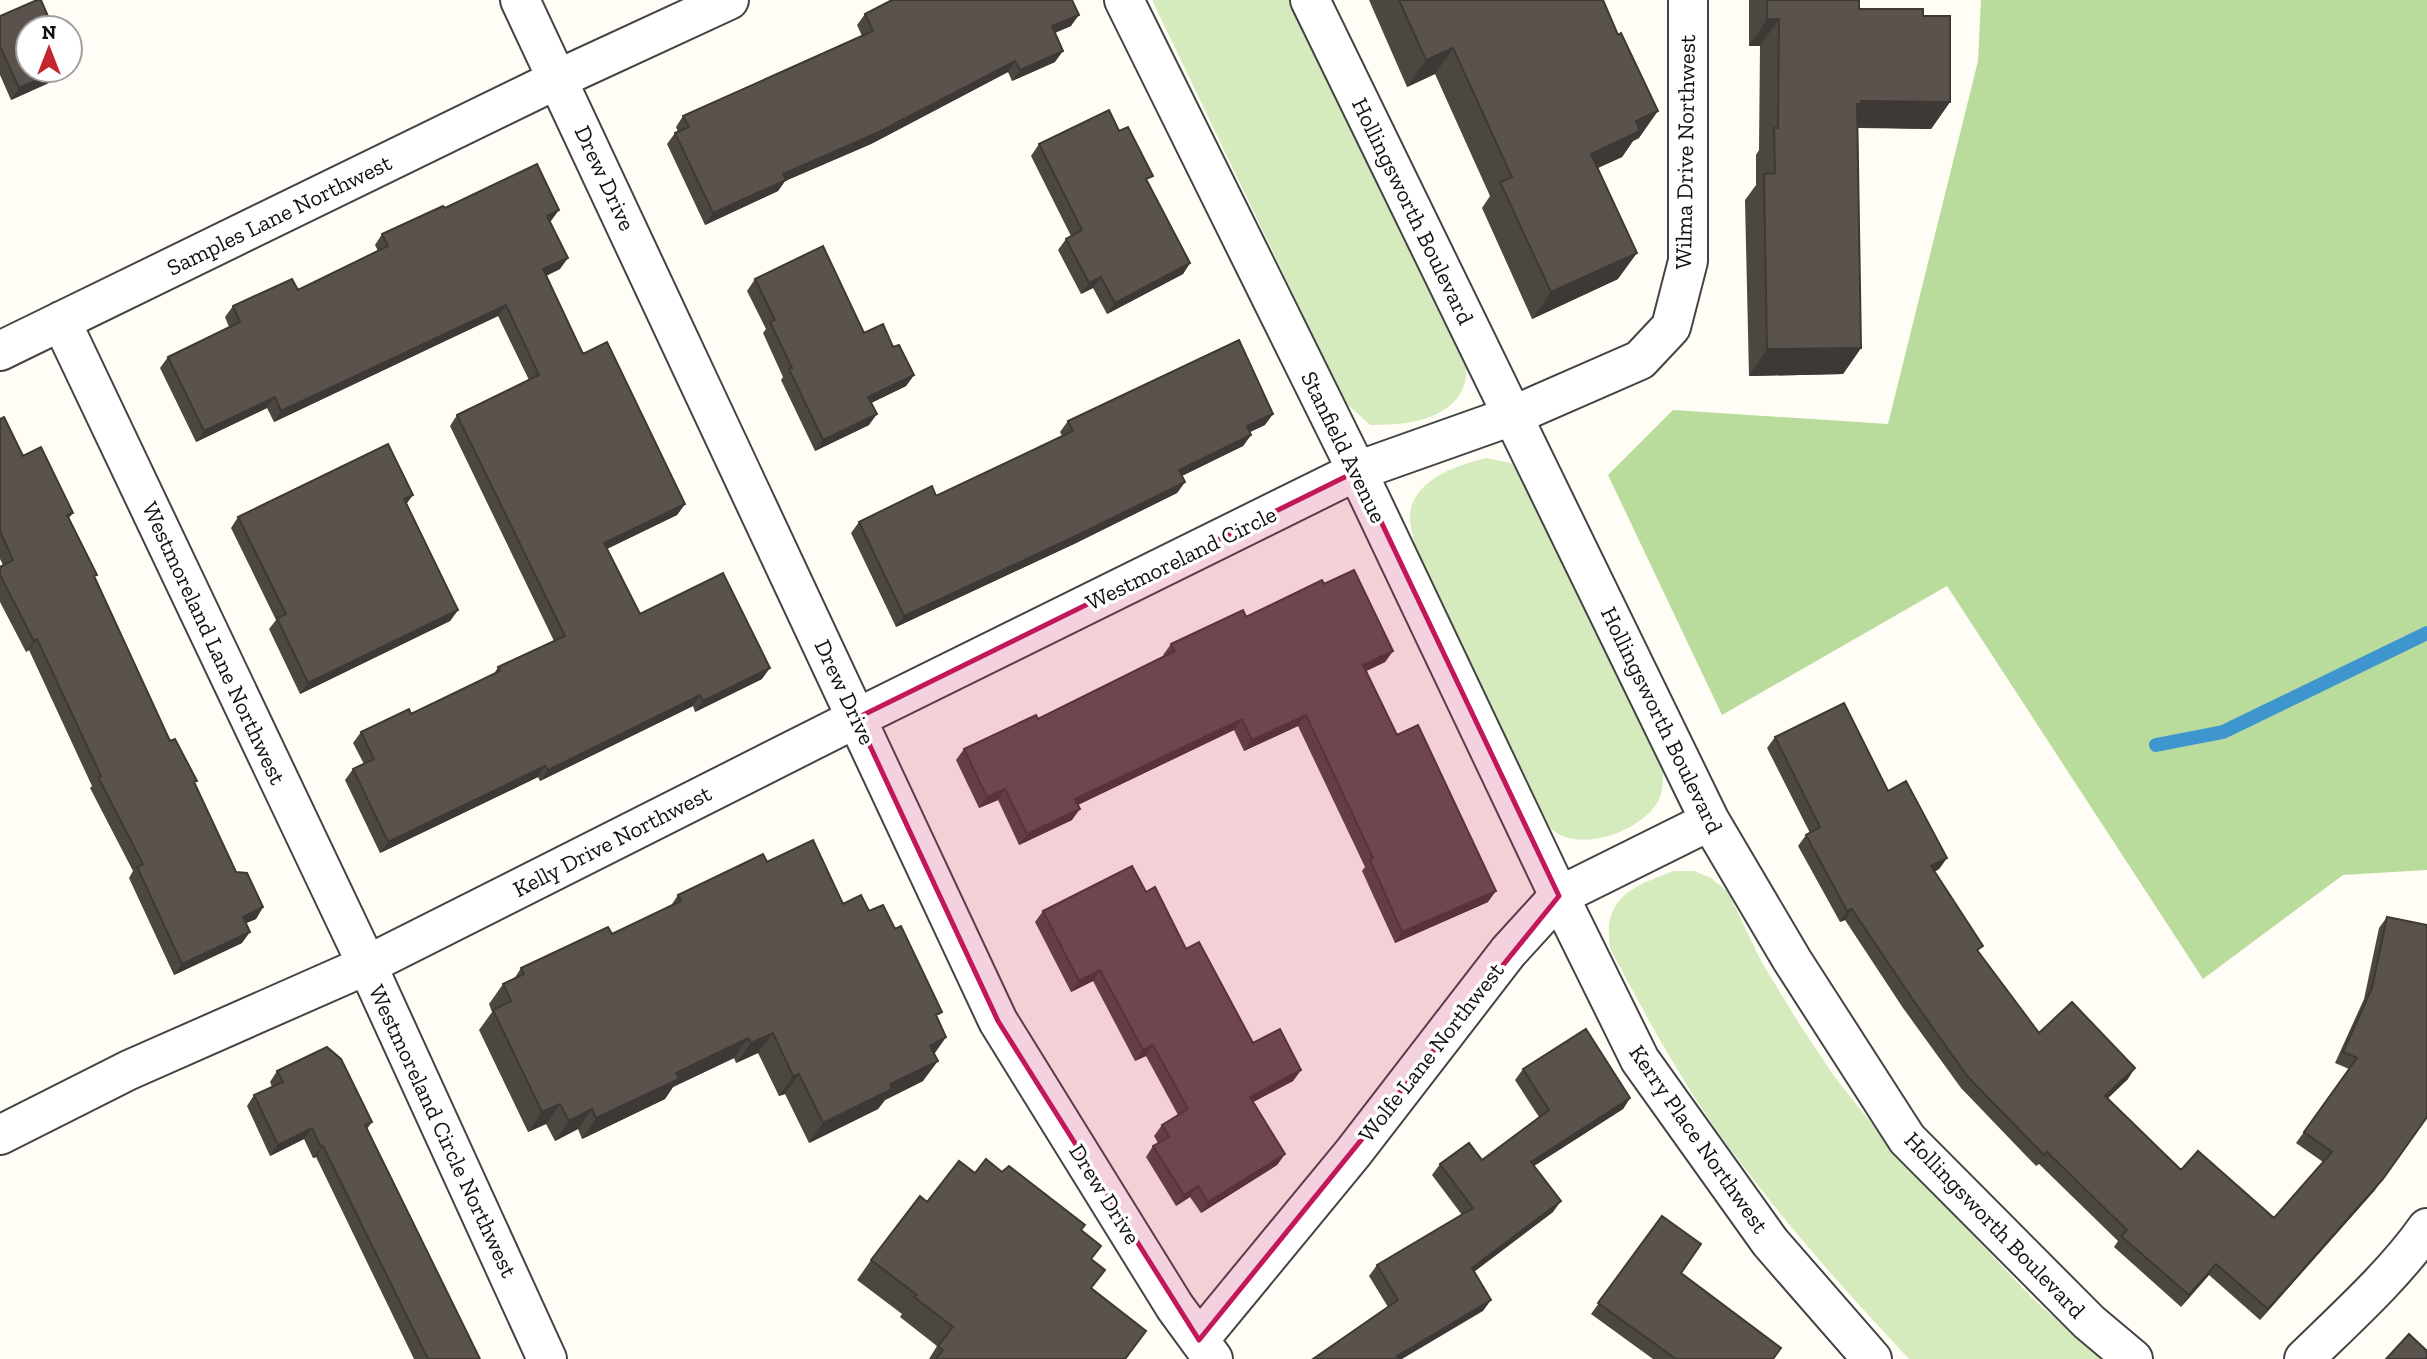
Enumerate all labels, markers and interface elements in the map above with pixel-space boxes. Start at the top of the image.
north arrow [14,14,84,84]
text: N [42,21,56,44]
street label: Wilma Drive Northwest [1669,34,1701,270]
street label: Hollingsworth Boulevard [1346,93,1480,329]
street label: Drew Drive [568,121,642,235]
street label: Samples Lane Northwest [162,148,396,282]
street label: Stanfield Avenue [1295,367,1393,527]
street label: Westmoreland Lane Northwest [136,497,292,789]
street label: Westmoreland Circle [1081,500,1281,616]
street label: Hollingsworth Boulevard [1595,602,1729,838]
street label: Drew Drive [808,635,882,749]
street label: Kelly Drive Northwest [508,779,716,903]
street label: Wolfe Lane Northwest [1352,956,1510,1147]
street label: Westmoreland Circle Northwest [363,980,523,1282]
street label: Kerry Place Northwest [1623,1039,1775,1239]
street label: Hollingsworth Boulevard [1899,1126,2092,1324]
street label: Drew Drive [1063,1139,1147,1249]

